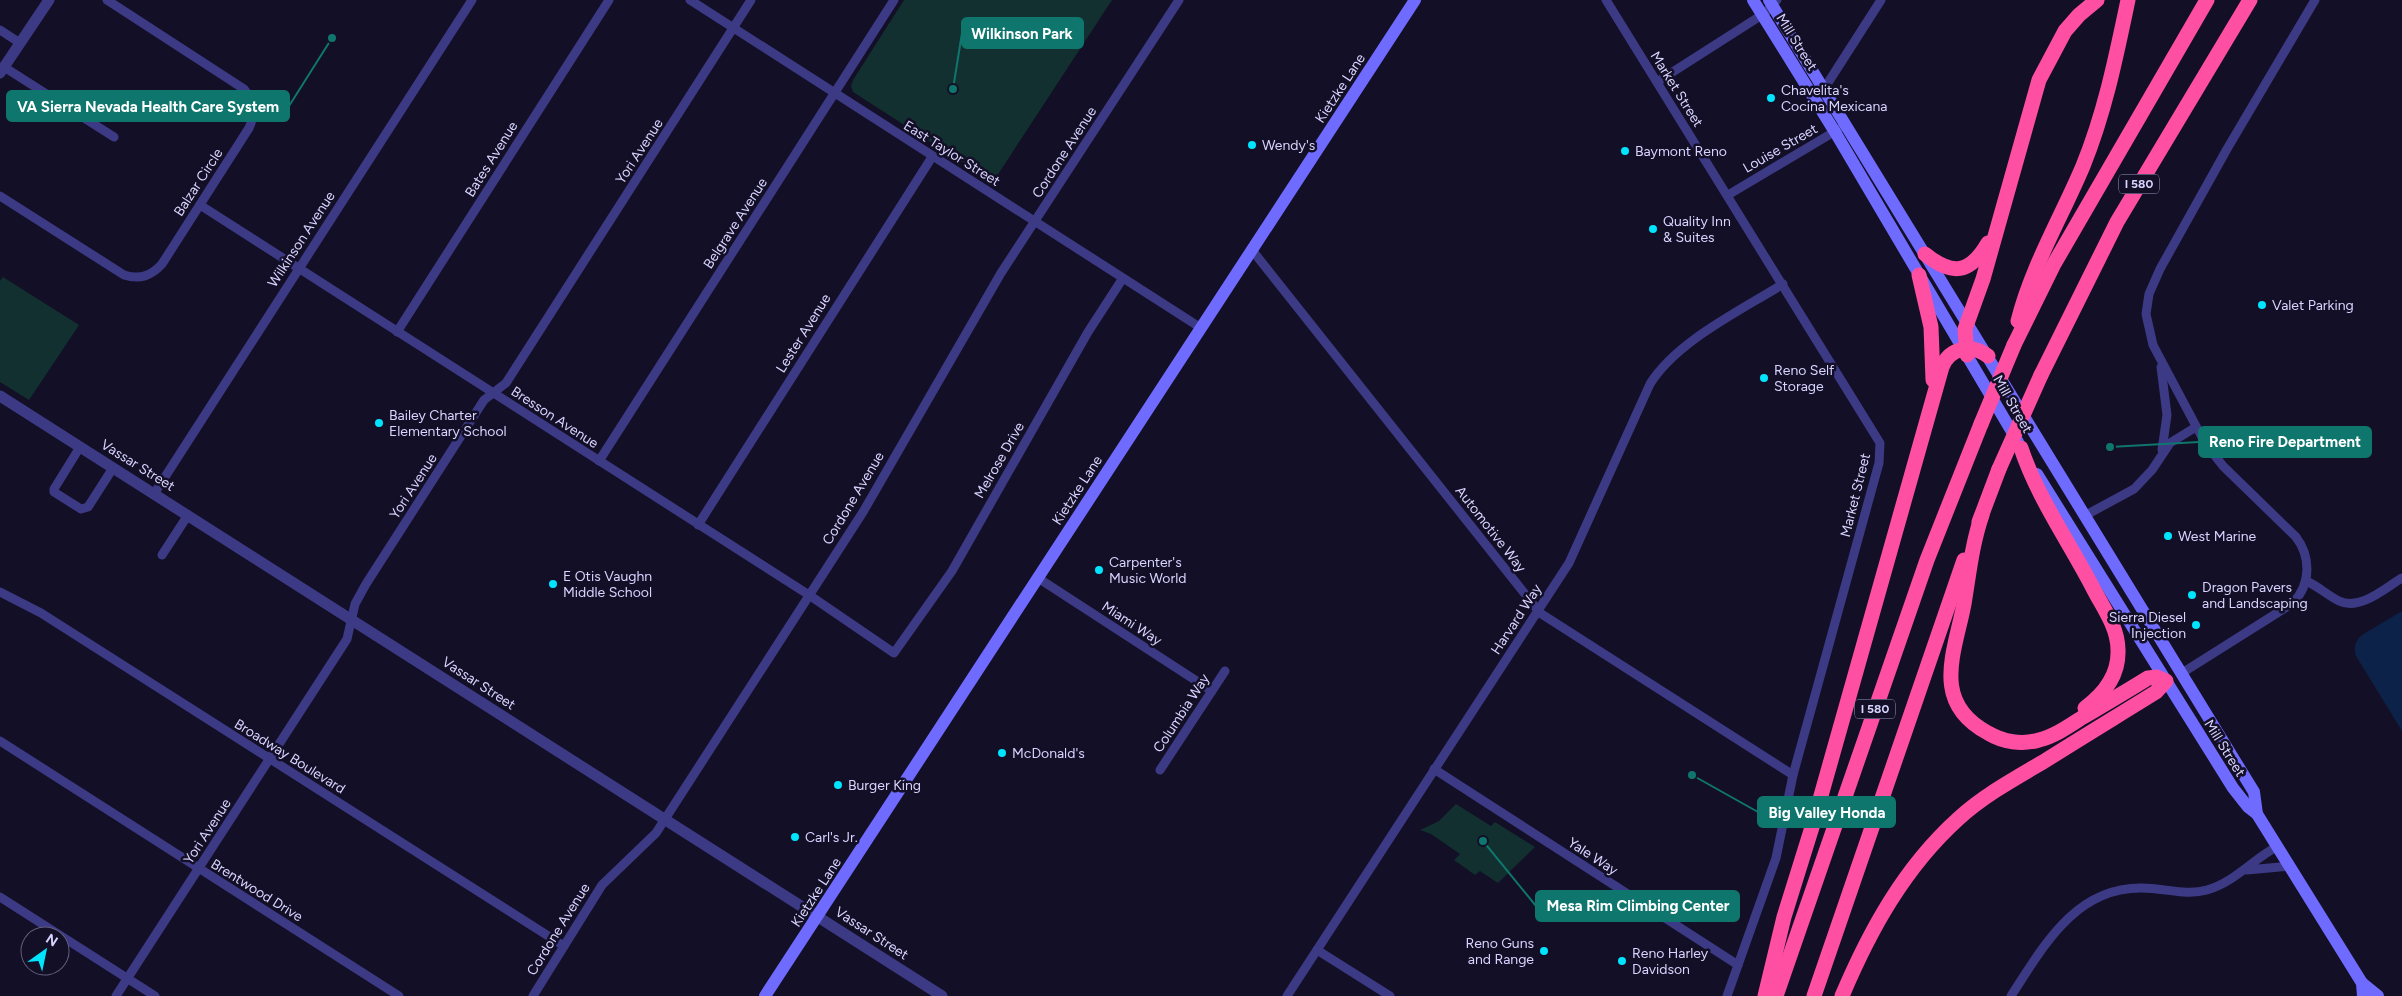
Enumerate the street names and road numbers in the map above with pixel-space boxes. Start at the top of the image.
street label: Mill Street [1772,11,1821,74]
street label: Market Street [1647,48,1707,130]
street label: Kietzke Lane [1312,50,1369,126]
street label: Cordone Avenue [1029,103,1100,201]
street label: Yori Avenue [612,115,667,187]
street label: East Taylor Street [900,117,1003,190]
street label: Bates Avenue [461,118,522,200]
street label: Louise Street [1740,120,1821,177]
street label: Balzar Circle [170,145,227,219]
street label: Belgrave Avenue [700,174,771,272]
road number: I 580 [2119,174,2159,193]
street label: Wilkinson Avenue [264,188,339,290]
street label: Lester Avenue [772,290,835,376]
street label: Mill Street [1989,372,2036,436]
street label: Bresson Avenue [508,383,602,452]
street label: Melrose Drive [971,419,1028,501]
street label: Vassar Street [98,436,178,495]
street label: Cordone Avenue [819,448,888,548]
street label: Yori Avenue [386,450,441,522]
street label: Market Street [1837,451,1874,539]
street label: Kietzke Lane [1049,452,1106,528]
street label: Automotive Way [1452,483,1530,576]
street label: Harvard Way [1487,580,1546,658]
street label: Miami Way [1099,598,1165,649]
street label: Vassar Street [439,653,519,713]
street label: Columbia Way [1150,670,1213,756]
road number: I 580 [1855,700,1895,719]
street label: Broadway Boulevard [231,715,348,797]
street label: Mill Street [2200,717,2249,780]
street label: Yori Avenue [180,795,235,867]
street label: Yale Way [1565,834,1621,879]
street label: Kietzke Lane [788,854,845,930]
street label: Brentwood Drive [208,855,306,926]
street label: Cordone Avenue [523,880,594,979]
street label: Vassar Street [832,903,912,963]

